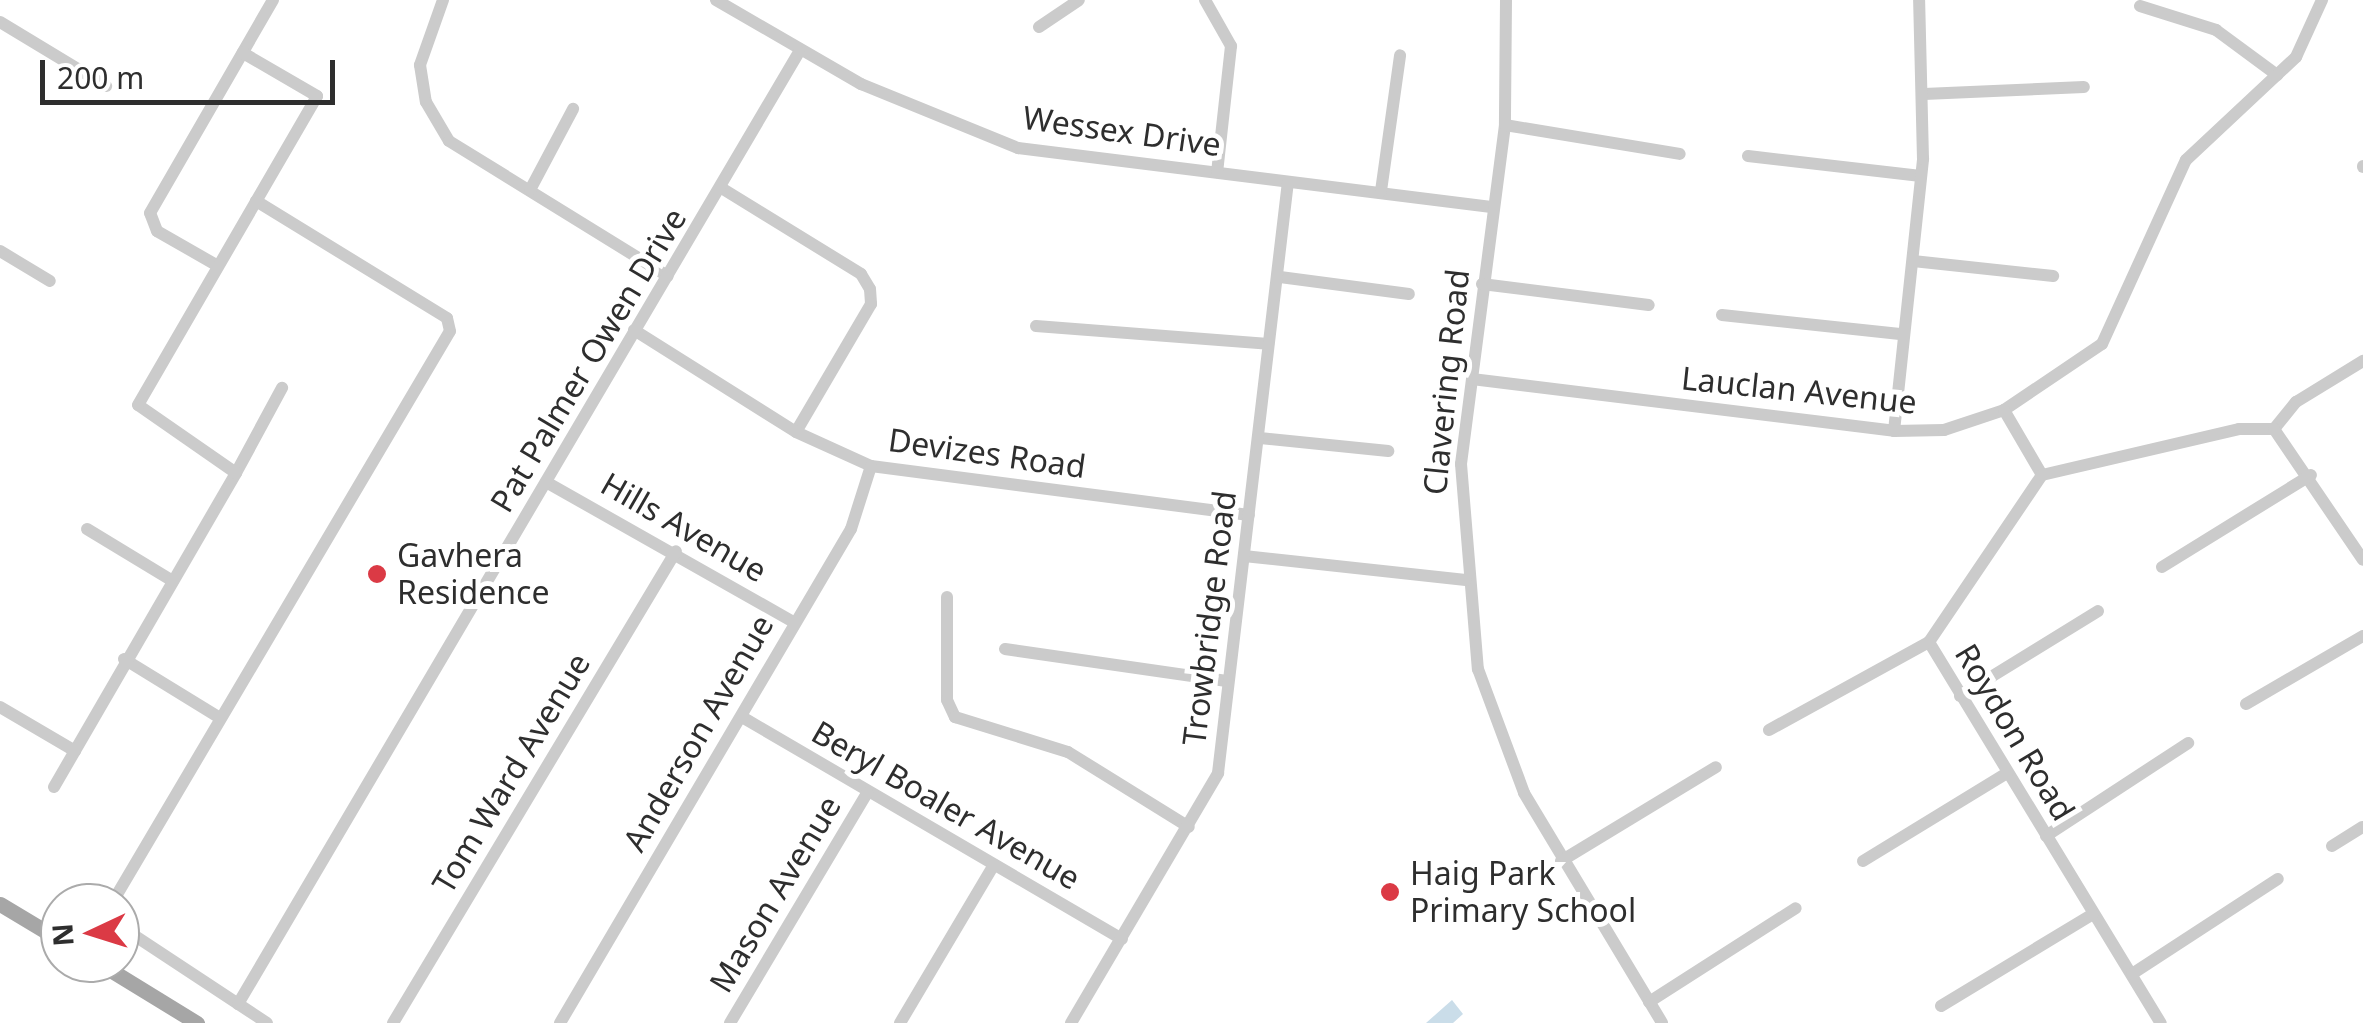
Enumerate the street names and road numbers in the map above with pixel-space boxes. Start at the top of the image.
street label: Wessex Drive [1020,98,1224,164]
street label: Pat Palmer Owen Drive [482,201,694,519]
street label: Clavering Road [1415,267,1477,497]
street label: Lauclan Avenue [1679,359,1919,421]
street label: Devizes Road [886,420,1088,486]
street label: Hills Avenue [595,464,773,590]
street label: Trowbridge Road [1174,488,1244,748]
street label: Anderson Avenue [615,608,781,858]
street label: Roydon Road [1947,637,2083,827]
street label: Tom Ward Avenue [424,646,598,900]
street label: Beryl Boaler Avenue [805,713,1087,897]
street label: Mason Avenue [701,789,849,999]

